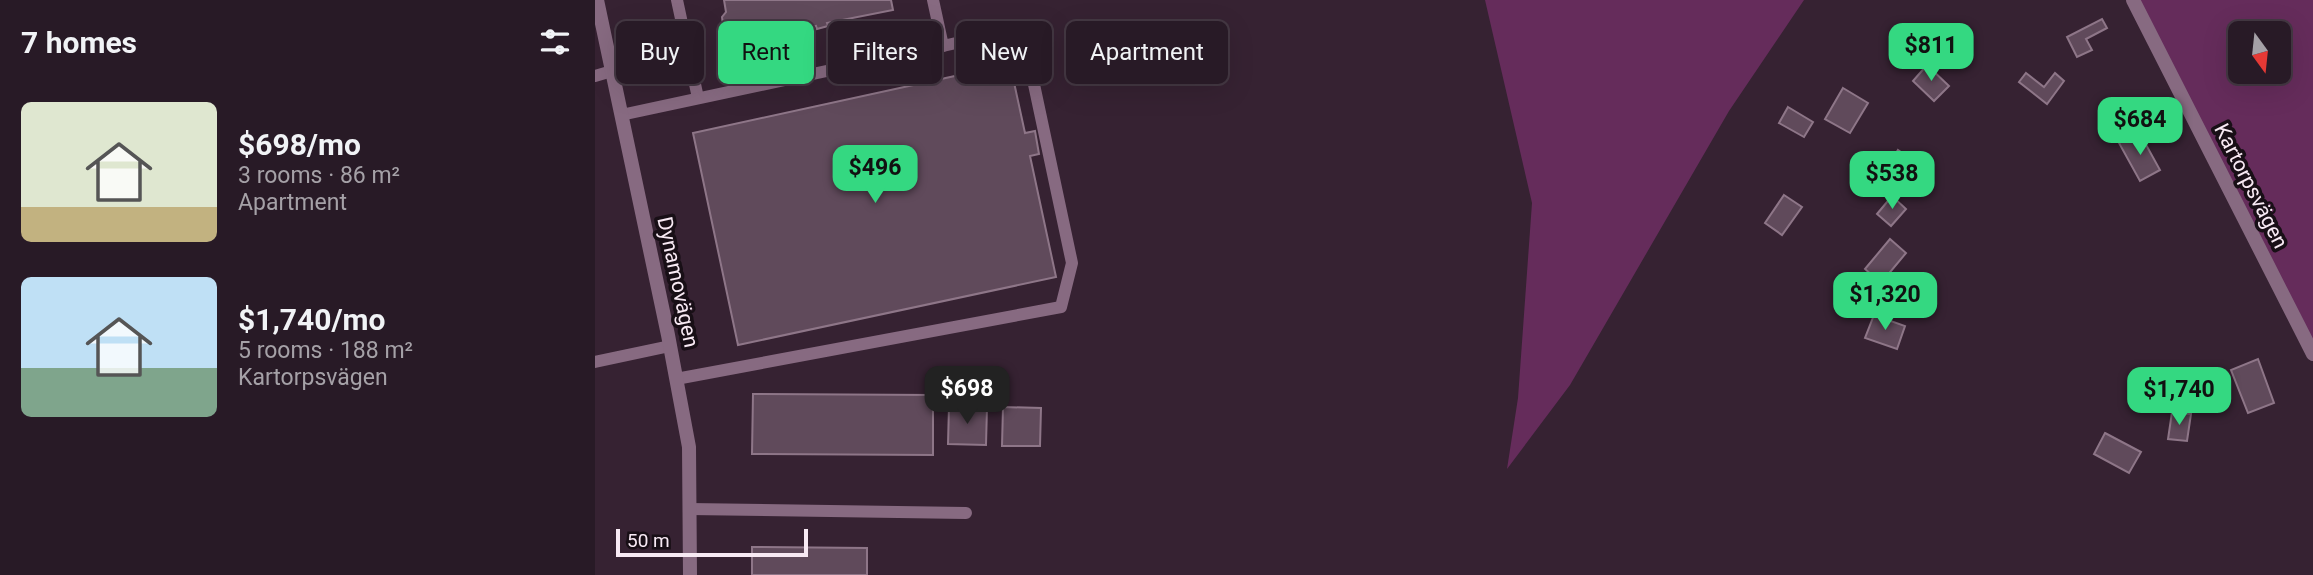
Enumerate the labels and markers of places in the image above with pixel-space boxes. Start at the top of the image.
pin: $811 [1890,24,1972,83]
pin: $684 [2099,97,2181,157]
pin: $496 [834,146,916,205]
pin: $538 [1851,152,1933,211]
pin: $1,320 [1828,272,1942,332]
pin: $698 [926,366,1008,426]
pin: $1,740 [2122,368,2236,427]

